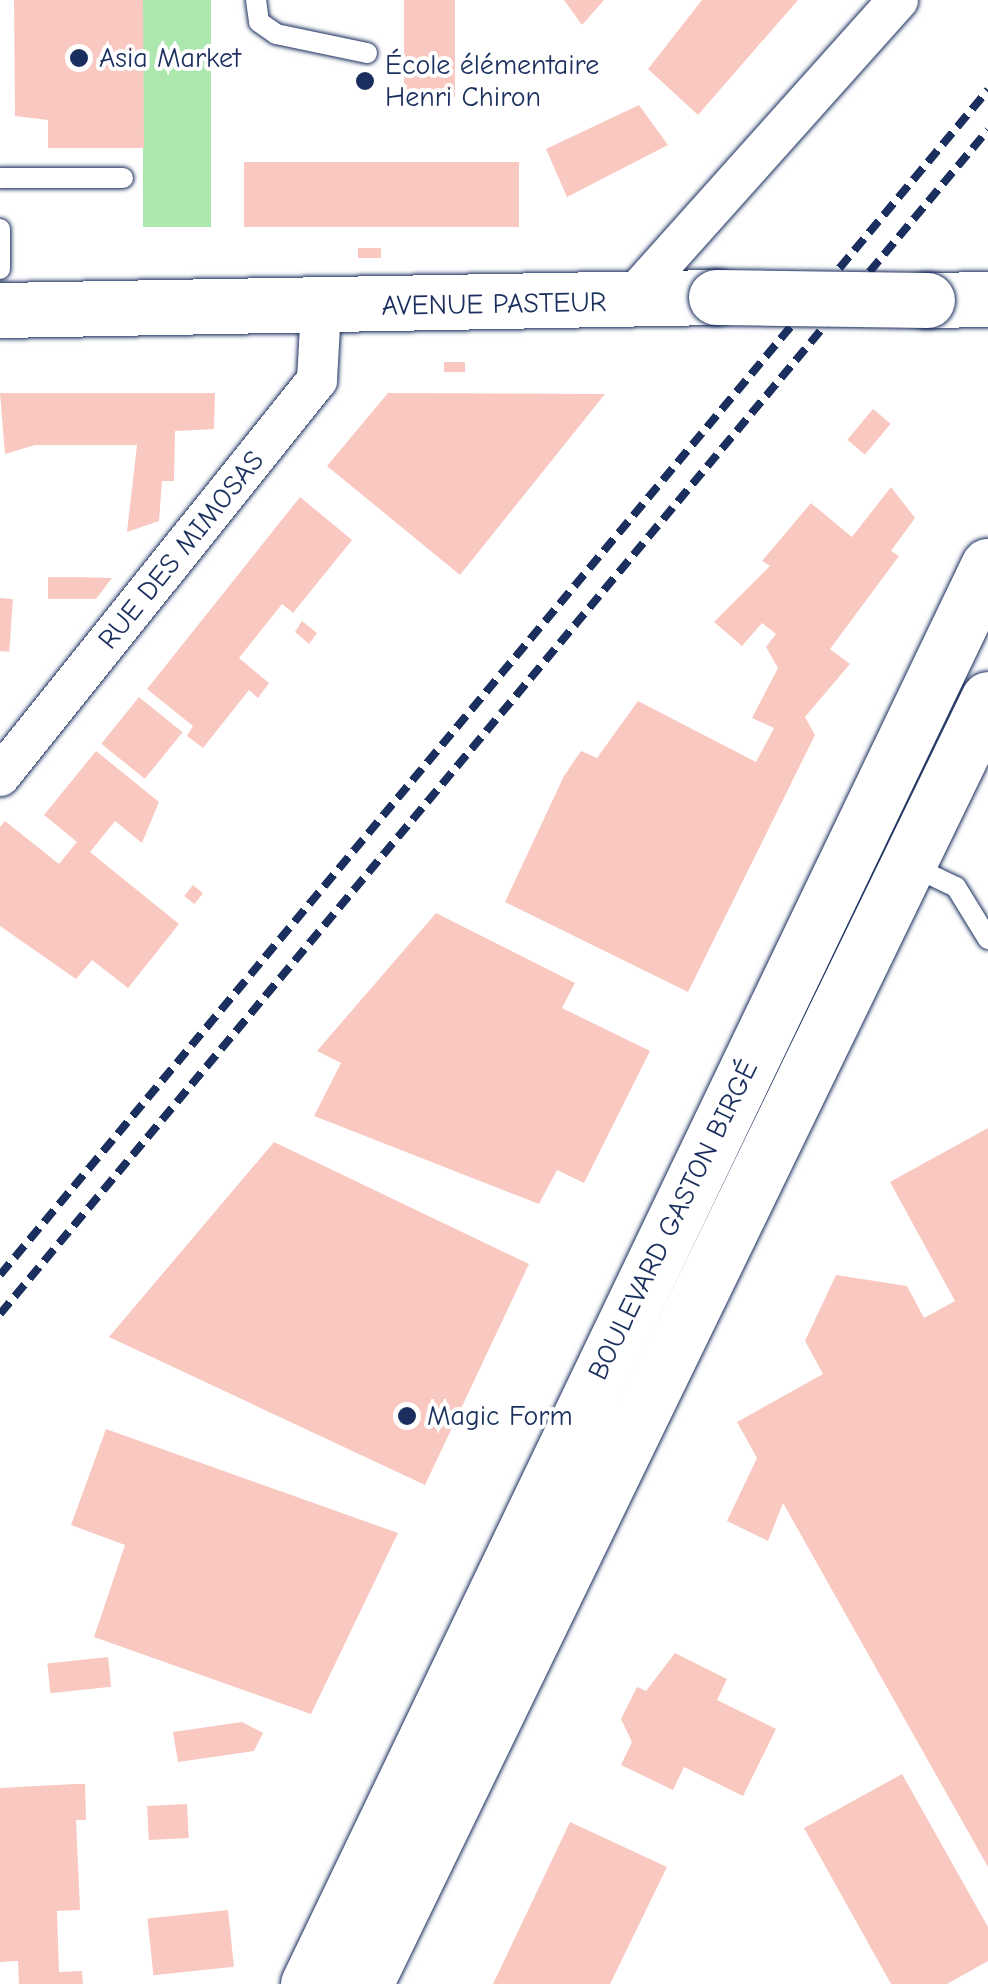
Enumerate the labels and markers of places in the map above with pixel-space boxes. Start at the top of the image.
place label: Asia Market [99,41,241,75]
marker: Asia Market [68,47,90,69]
place label: École élémentaire Henri Chiron [385,48,599,114]
marker: École élémentaire Henri Chiron [354,70,376,92]
place label: Magic Form [427,1399,573,1433]
marker: Magic Form [396,1405,418,1427]

